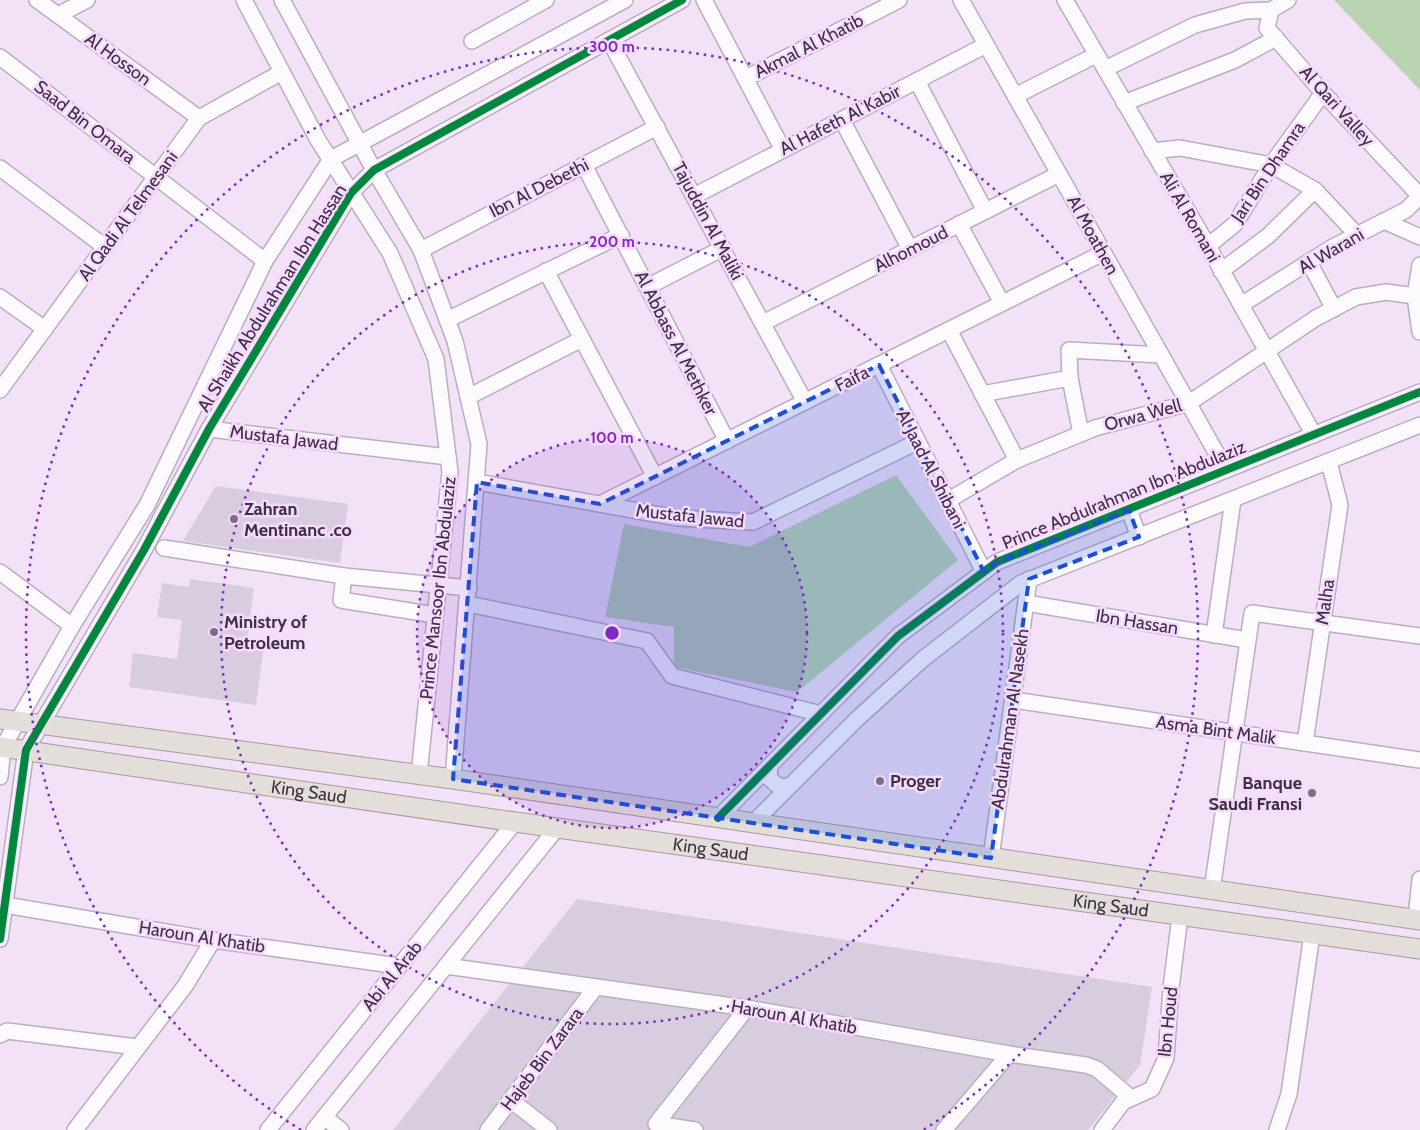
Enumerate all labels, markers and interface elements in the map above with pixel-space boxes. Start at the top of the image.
street label: Akmal Al Khatib [751,9,867,83]
street label: Al Hosson [81,28,155,90]
text: 300 m [589,38,635,56]
street label: Al Qari Valley [1295,61,1379,151]
street label: Saad Bin Omara [30,76,140,169]
street label: Al Hafeth Al Kabir [776,80,904,160]
street label: Jari Bin Dhamra [1226,117,1310,227]
street label: Al Qadi Al Telmesani [73,147,183,285]
street label: Ibn Al Debethi [486,153,592,223]
street label: Tajuddin Al Maliki [668,158,748,284]
street label: Ali Al Romani [1155,168,1225,266]
street label: Al Shaikh Abdulrahman Ibn Hassan [193,180,351,416]
street label: Al Moathen [1062,192,1124,278]
street label: Alhomoud [870,221,952,277]
street label: Al Warani [1294,223,1368,279]
text: 200 m [589,233,635,251]
street label: Al Abbass Al Methker [630,267,722,419]
street label: Faifa [831,361,873,397]
street label: Orwa Well [1102,394,1185,436]
street label: Al Jaad Al Shibani [892,406,970,532]
street label: Mustafa Jawad [229,420,339,456]
text: 100 m [590,429,634,447]
street label: Prince Abdulrahman Ibn Abdulaziz [999,436,1250,554]
street label: Prince Mansoor Ibn Abdulaziz [415,475,461,700]
place label: Zahran Mentinanc .co [244,498,352,541]
street label: Mustafa Jawad [635,499,745,533]
marker: Zahran Mentinanc .co [228,513,240,525]
street label: Malha [1311,577,1339,626]
street label: Ibn Hassan [1094,605,1180,639]
place label: Ministry of Petroleum [224,611,307,654]
centre of rings [603,624,621,642]
marker: Ministry of Petroleum [208,626,220,638]
street label: Abdulrahman Al Nasekh [986,627,1034,811]
street label: Asma Bint Malik [1155,711,1278,749]
place label: Proger [890,770,941,792]
place label: Banque Saudi Fransi [1209,772,1302,815]
marker: Proger [874,775,886,787]
street label: King Saud [269,776,348,808]
marker: Banque Saudi Fransi [1306,787,1318,799]
street label: King Saud [671,833,750,866]
street label: King Saud [1072,889,1150,922]
street label: Haroun Al Khatib [137,916,267,958]
street label: Abi Al Arab [357,937,427,1015]
street label: Ibn Houd [1153,986,1183,1058]
street label: Haroun Al Khatib [729,995,859,1039]
street label: Hajeb Bin Zarara [496,1003,588,1115]

